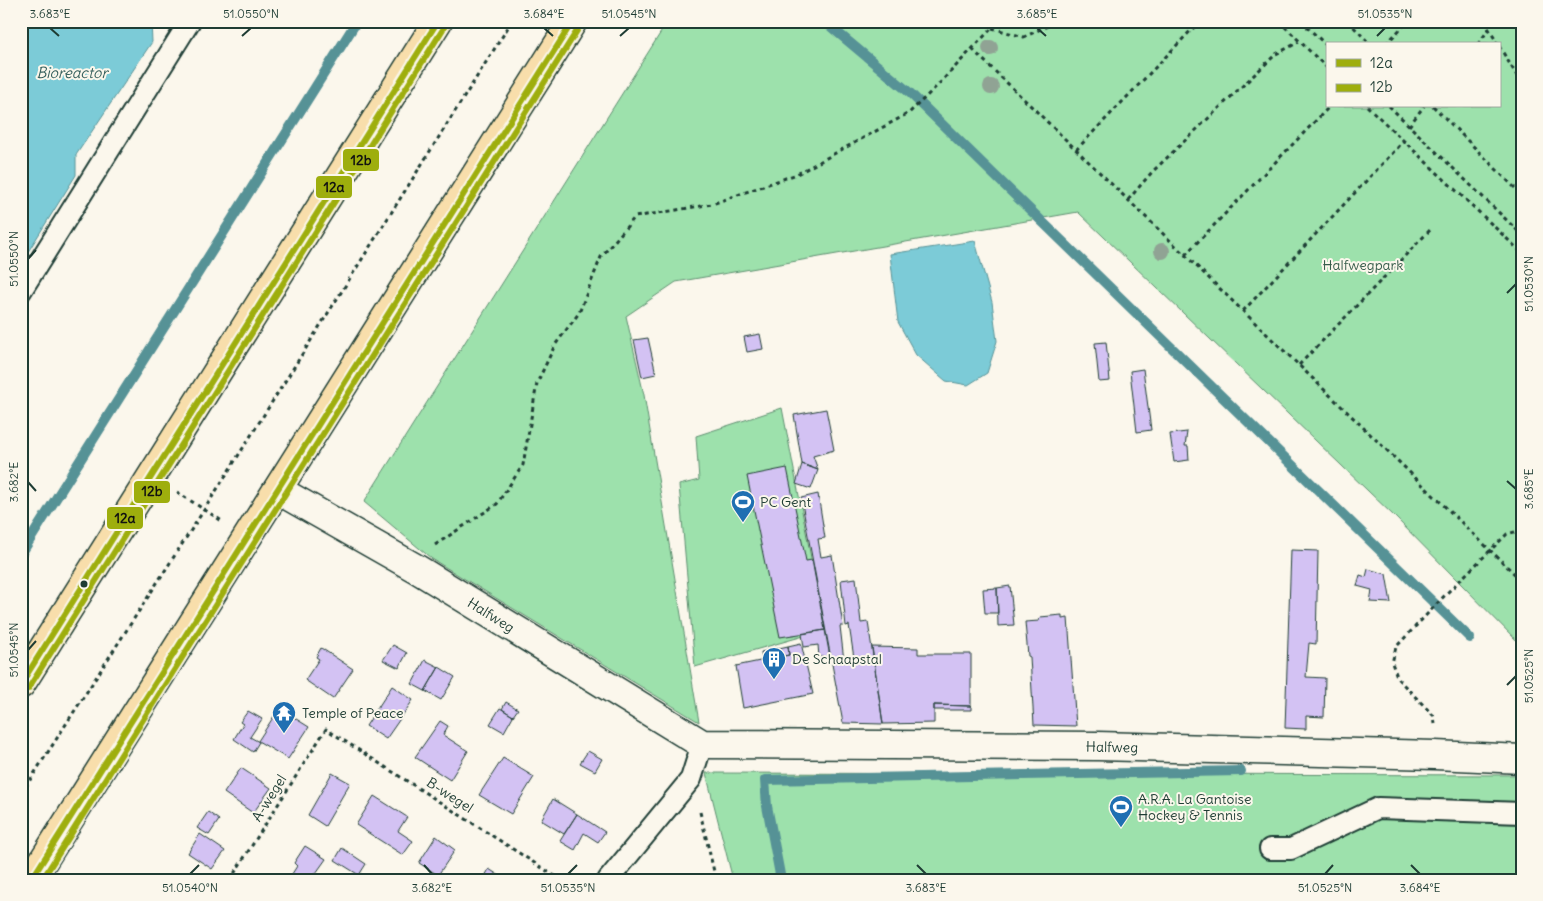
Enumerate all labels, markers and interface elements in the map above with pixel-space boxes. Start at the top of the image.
text: 3.683°E [29,6,71,21]
text: 51.0550°N [223,6,279,21]
text: 3.684°E [523,6,565,21]
text: 51.0545°N [601,6,657,21]
text: 3.685°E [1016,6,1058,21]
text: 51.0535°N [1358,6,1412,21]
legend [1326,42,1500,108]
text: 12a [1370,53,1393,72]
water label: Bioreactor [36,63,109,82]
text: 12b [1370,77,1392,96]
line badge: 12b [342,148,380,172]
text: 12b [351,151,372,169]
line badge: 12a [315,175,353,199]
text: 12a [323,178,345,196]
text: 51.0550°N [6,231,21,287]
park label: Halfwegpark [1323,256,1403,274]
text: 51.0530°N [1521,256,1536,312]
text: 3.682°E [6,462,21,502]
text: 3.685°E [1521,468,1536,510]
line badge: 12b [133,480,171,504]
text: 12b [142,482,163,500]
sports icon: PC Gent [730,489,756,523]
place label: PC Gent [760,493,812,511]
line badge: 12a [106,506,144,530]
text: 12a [114,509,136,527]
unlabelled marker [79,579,89,589]
street label: Halfweg [464,594,518,636]
text: 51.0545°N [6,622,21,678]
building icon: De Schaapstal [761,646,787,680]
text: 51.0525°N [1521,649,1536,703]
place label: De Schaapstal [792,650,882,668]
temple icon: Temple of Peace [271,700,297,734]
place label: Temple of Peace [302,704,404,722]
street label: Halfweg [1086,738,1138,756]
street label: A-wegel [248,771,290,825]
street label: B-wegel [423,773,477,817]
place label: A.R.A. La Gantoise Hockey & Tennis [1138,790,1251,824]
sports icon: A.R.A. La Gantoise Hockey & Tennis [1108,794,1134,828]
text: 51.0540°N [162,880,218,895]
text: 3.682°E [412,880,452,895]
text: 51.0535°N [541,880,595,895]
text: 3.683°E [905,880,947,895]
text: 51.0525°N [1298,880,1352,895]
text: 3.684°E [1399,880,1441,895]

